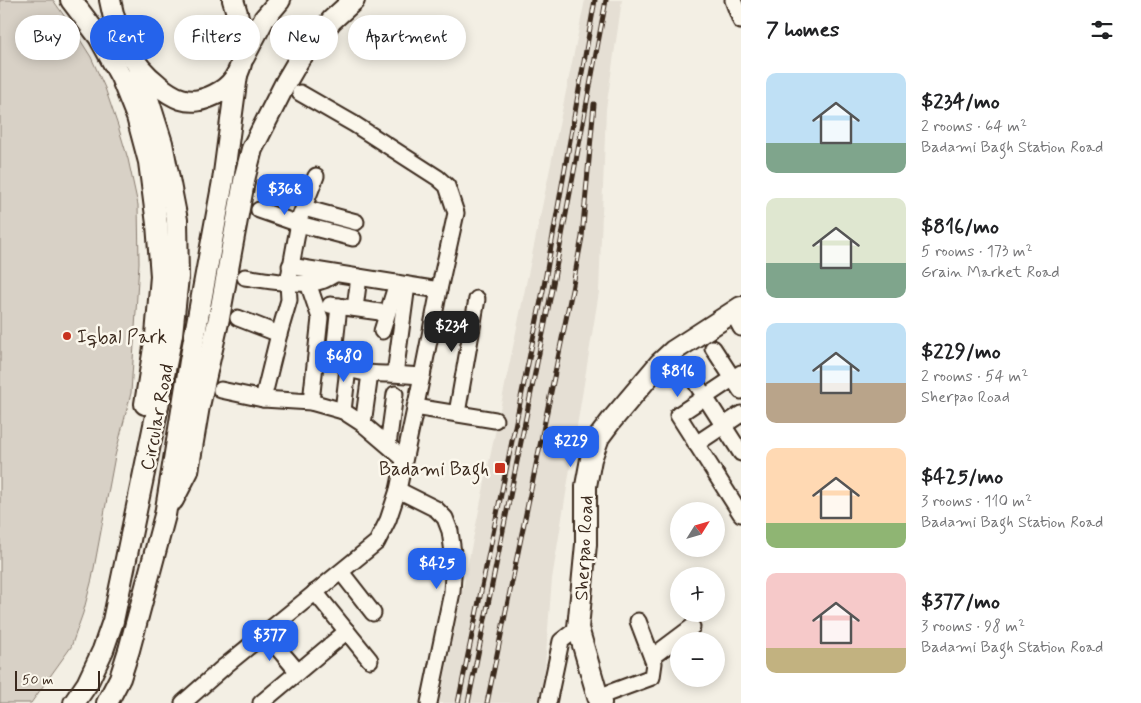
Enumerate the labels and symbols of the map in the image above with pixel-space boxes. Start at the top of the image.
pin: $368 [255,174,315,216]
pin: $234 [422,310,482,353]
place label: Iqbal Park [77,325,167,350]
marker: Iqbal Park [61,330,73,342]
pin: $680 [314,340,374,383]
pin: $816 [648,356,708,398]
street label: Circular Road [135,362,180,473]
pin: $229 [541,426,601,468]
place label: Badami Bagh [379,457,489,485]
marker: Badami Bagh [493,461,507,475]
street label: Sherpao Road [569,495,600,601]
north arrow [670,502,725,558]
pin: $425 [407,548,467,590]
pin: $377 [240,620,300,662]
scale bar [15,668,100,691]

